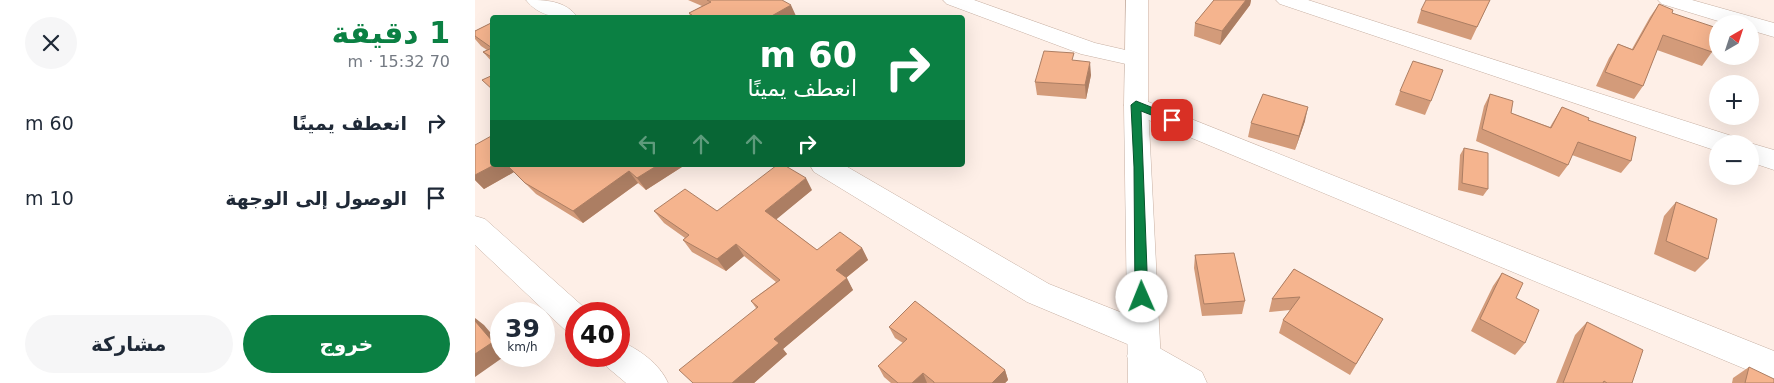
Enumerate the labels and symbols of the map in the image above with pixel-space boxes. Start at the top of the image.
north arrow [1709,15,1759,65]
pin [1151,99,1193,141]
position arrow [1115,270,1167,322]
speed limit sign: 40 [565,302,630,367]

